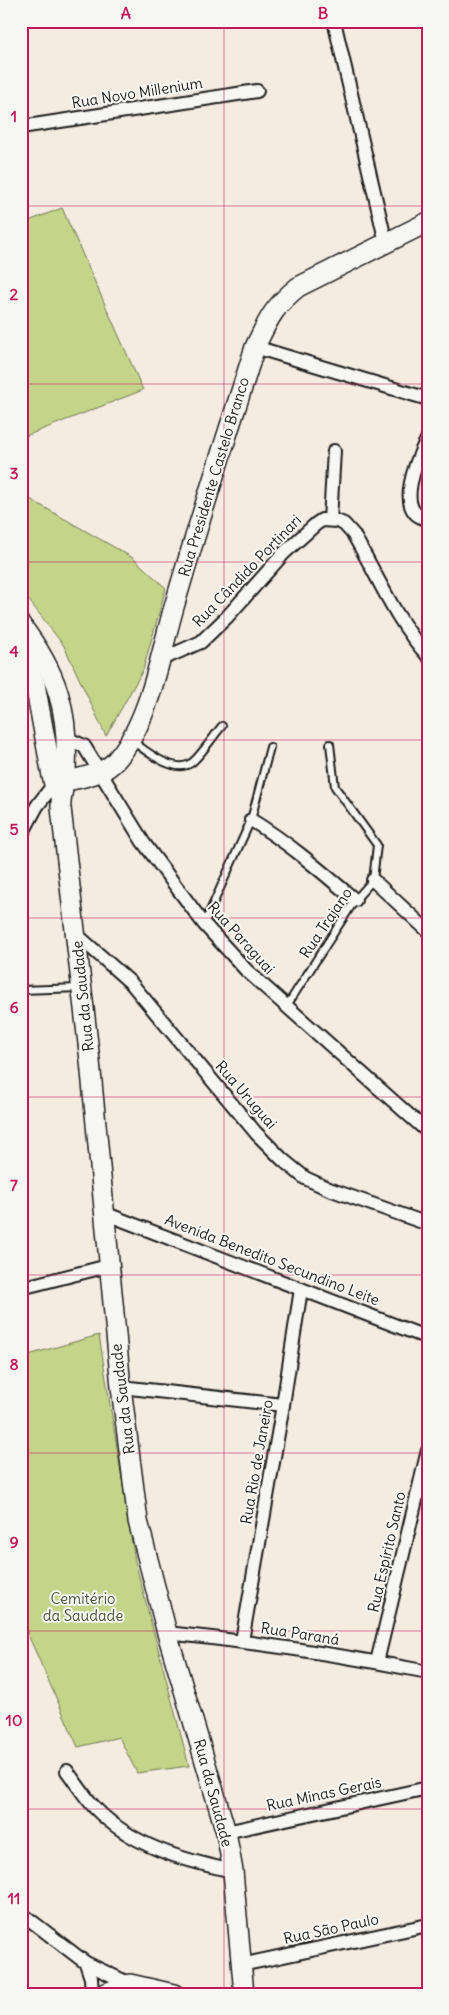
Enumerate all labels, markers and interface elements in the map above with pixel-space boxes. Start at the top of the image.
text: A [121,3,131,23]
text: B [318,3,329,23]
street label: Rua Novo Millenium [70,73,204,112]
text: 1 [11,106,17,126]
text: 2 [10,284,19,304]
street label: Rua Presidente Castelo Branco [174,375,253,579]
text: 3 [9,463,19,483]
street label: Rua Cândido Portinari [188,511,305,631]
text: 4 [9,641,19,661]
text: 5 [9,819,19,839]
street label: Rua Trajano [295,884,356,961]
street label: Rua Paraguai [204,898,279,978]
street label: Rua da Saudade [67,940,98,1052]
text: 6 [9,997,19,1017]
street label: Rua Uruguai [212,1057,281,1133]
text: 7 [10,1175,18,1195]
street label: Avenida Benedito Secundino Leite [162,1210,382,1309]
street label: Rua da Saudade [106,1343,139,1455]
text: 8 [9,1354,19,1374]
street label: Rua Rio de Janeiro [236,1398,277,1526]
street label: Rua Espírito Santo [363,1490,410,1614]
text: 9 [9,1532,19,1552]
park label: Cemitério da Saudade [43,1589,123,1625]
street label: Rua Paraná [259,1618,341,1649]
text: 10 [6,1710,22,1730]
street label: Rua da Saudade [190,1737,237,1849]
street label: Rua Minas Gerais [265,1772,383,1815]
text: 11 [8,1888,20,1908]
street label: Rua São Paulo [282,1909,380,1948]

